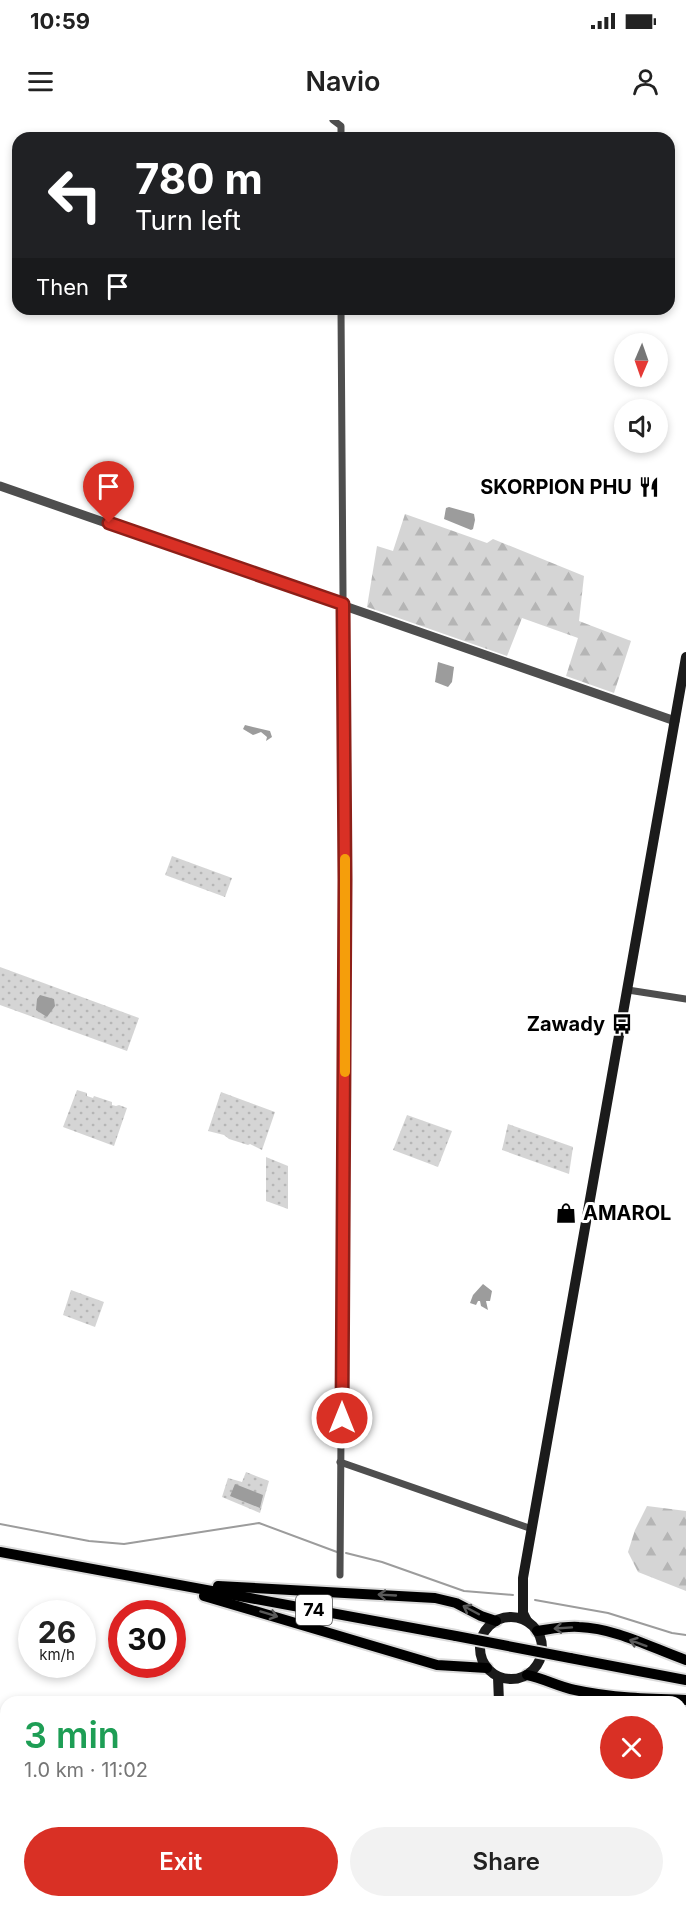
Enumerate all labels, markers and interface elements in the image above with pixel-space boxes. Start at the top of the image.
text: 10:59 [30,8,90,34]
icon: menu [24,65,57,98]
text: Navio [306,65,380,98]
icon: person [629,65,662,98]
text: 780 m [135,153,263,204]
icon: left [36,156,114,234]
text: Turn left [135,204,241,237]
icon: arrive [101,270,134,303]
text: Then [36,274,89,300]
north arrow [614,333,668,387]
map controls [614,333,668,453]
button: sound [614,399,668,453]
pin [83,461,134,523]
icon: arrive [92,470,125,503]
place label: SKORPION PHU [480,475,632,499]
restaurant icon: SKORPION PHU [637,475,661,499]
place label: Zawady [527,1012,605,1036]
bus stop icon: Zawady [610,1012,634,1036]
shop icon: AMAROL [554,1201,578,1225]
place label: AMAROL [583,1201,671,1225]
position arrow [310,1386,374,1450]
one-way arrow [377,1590,397,1601]
road number: 74 [296,1595,332,1625]
speed limit sign: 30 [108,1600,186,1678]
one-way arrow [462,1604,480,1615]
one-way arrow [259,1610,278,1621]
text: 26 [38,1614,76,1650]
one-way arrow [553,1622,573,1633]
one-way arrow [629,1636,648,1647]
text: km/h [39,1645,75,1664]
text: 3 min [24,1713,120,1757]
button: close [600,1716,663,1779]
text: 1.0 km · 11:02 [24,1758,148,1782]
button: Exit [24,1827,338,1896]
button: Share [350,1827,663,1896]

